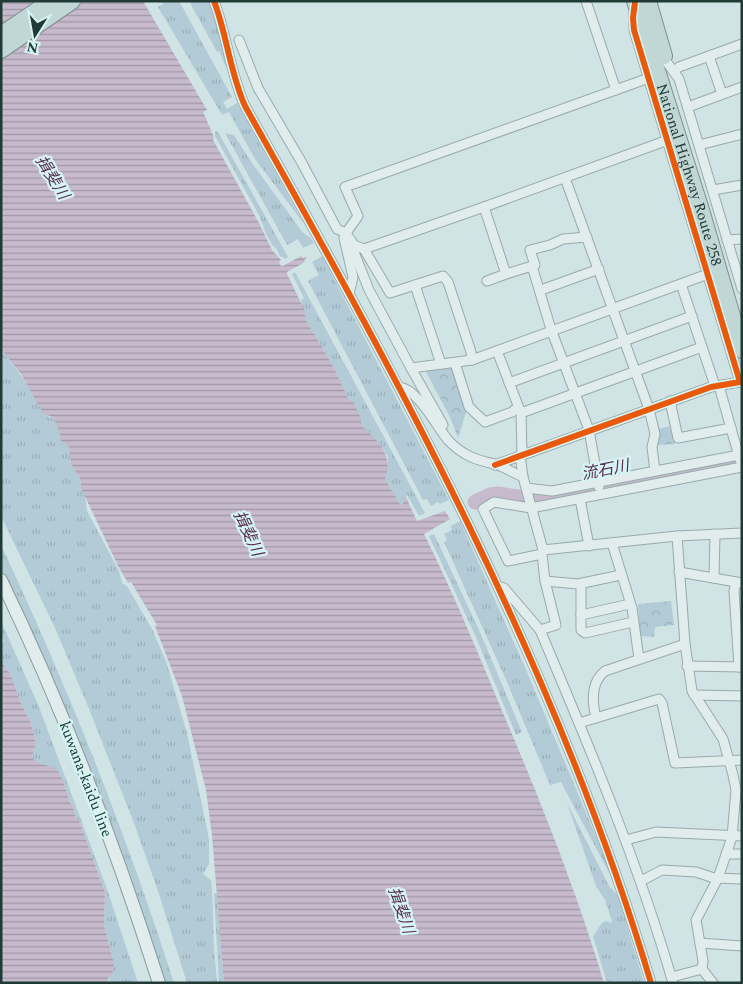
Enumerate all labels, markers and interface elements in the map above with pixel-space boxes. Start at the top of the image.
north arrow [10,10,60,60]
text: N [25,36,40,59]
street label: National Highway Route 258 [650,81,728,269]
water label: 揖斐川 [29,151,76,206]
water label: 流石川 [579,453,633,486]
water label: 揖斐川 [227,507,270,562]
street label: kuwana-kaidu line [53,718,118,840]
water label: 揖斐川 [382,884,421,939]

